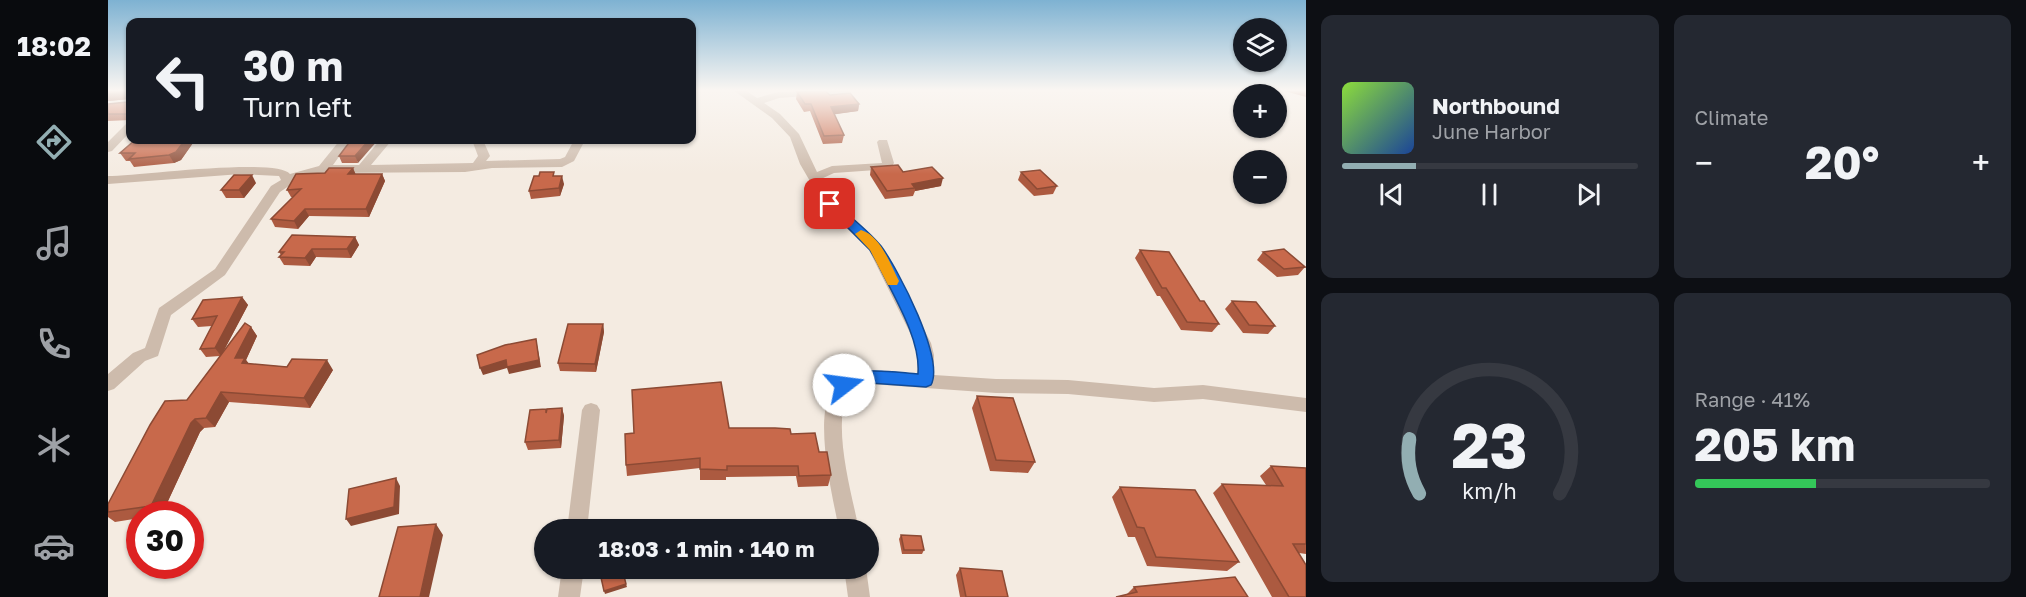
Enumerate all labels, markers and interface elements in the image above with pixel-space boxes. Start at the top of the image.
map controls [1233,18,1287,204]
button: layers [1233,18,1287,72]
text: 18:02 [17,30,91,62]
text: 30 m [243,40,343,90]
icon: left [144,42,222,120]
button: + [1233,84,1287,138]
text: Turn left [243,91,352,123]
text: Northbound [1432,92,1560,119]
text: Climate [1695,105,1768,129]
text: June Harbor [1432,119,1551,143]
icon: directions [33,121,75,163]
text: 20° [1805,135,1879,189]
text: − [1695,143,1713,182]
text: + [1972,143,1990,182]
button: − [1233,150,1287,204]
pin [804,178,855,229]
icon: previous [1375,178,1408,211]
icon: pause [1473,178,1506,211]
icon: next [1572,178,1605,211]
icon: arrive [813,187,846,220]
icon: music [33,222,75,264]
icon: phone [33,323,75,365]
position arrow [812,353,876,417]
text: Range · 41% [1695,387,1810,411]
text: 23 [1452,407,1528,482]
text: 205 km [1695,417,1855,471]
icon: climate [33,424,75,466]
text: km/h [1462,479,1517,505]
speed limit sign: 30 [126,501,204,579]
icon: car [33,525,75,567]
text: 18:03 · 1 min · 140 m [599,535,814,562]

